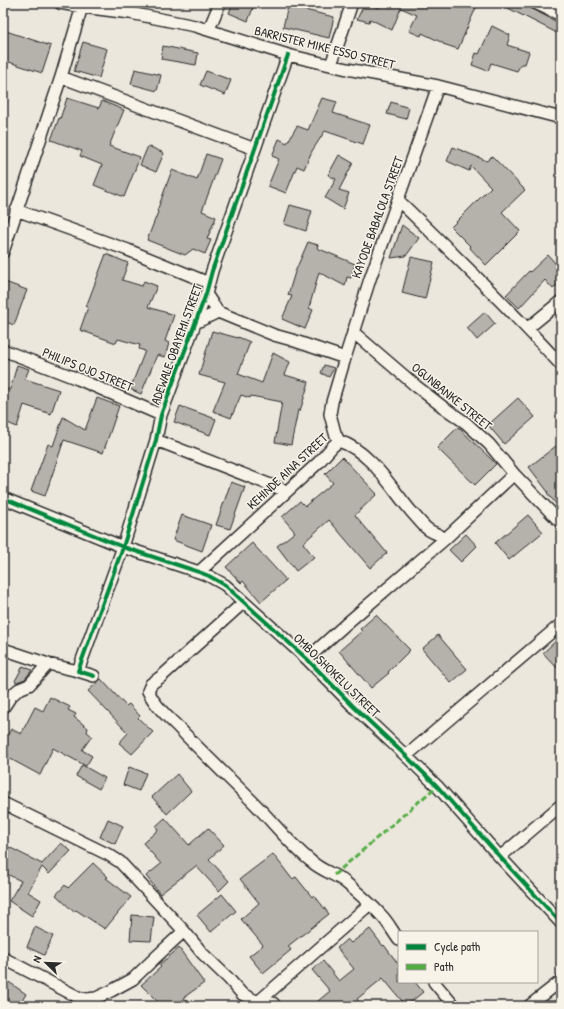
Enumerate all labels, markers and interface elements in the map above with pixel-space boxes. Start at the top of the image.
street label: BARRISTER MIKE ESSO STREET [253,21,398,73]
street label: KAYODE BABALOLA STREET [347,153,408,281]
street label: ADEWALE OBAYEMI STREET [146,280,207,407]
street label: PHILIPS OJO STREET [40,343,137,396]
street label: OGUNBANKE STREET [408,358,497,435]
street label: KEHINDE AINA STREET [243,428,332,513]
street label: OMBO SHOKELU STREET [290,629,385,722]
legend [398,931,538,983]
text: Cycle path [434,938,480,955]
north arrow [26,943,66,983]
text: N [29,954,44,965]
text: Path [434,958,454,975]

